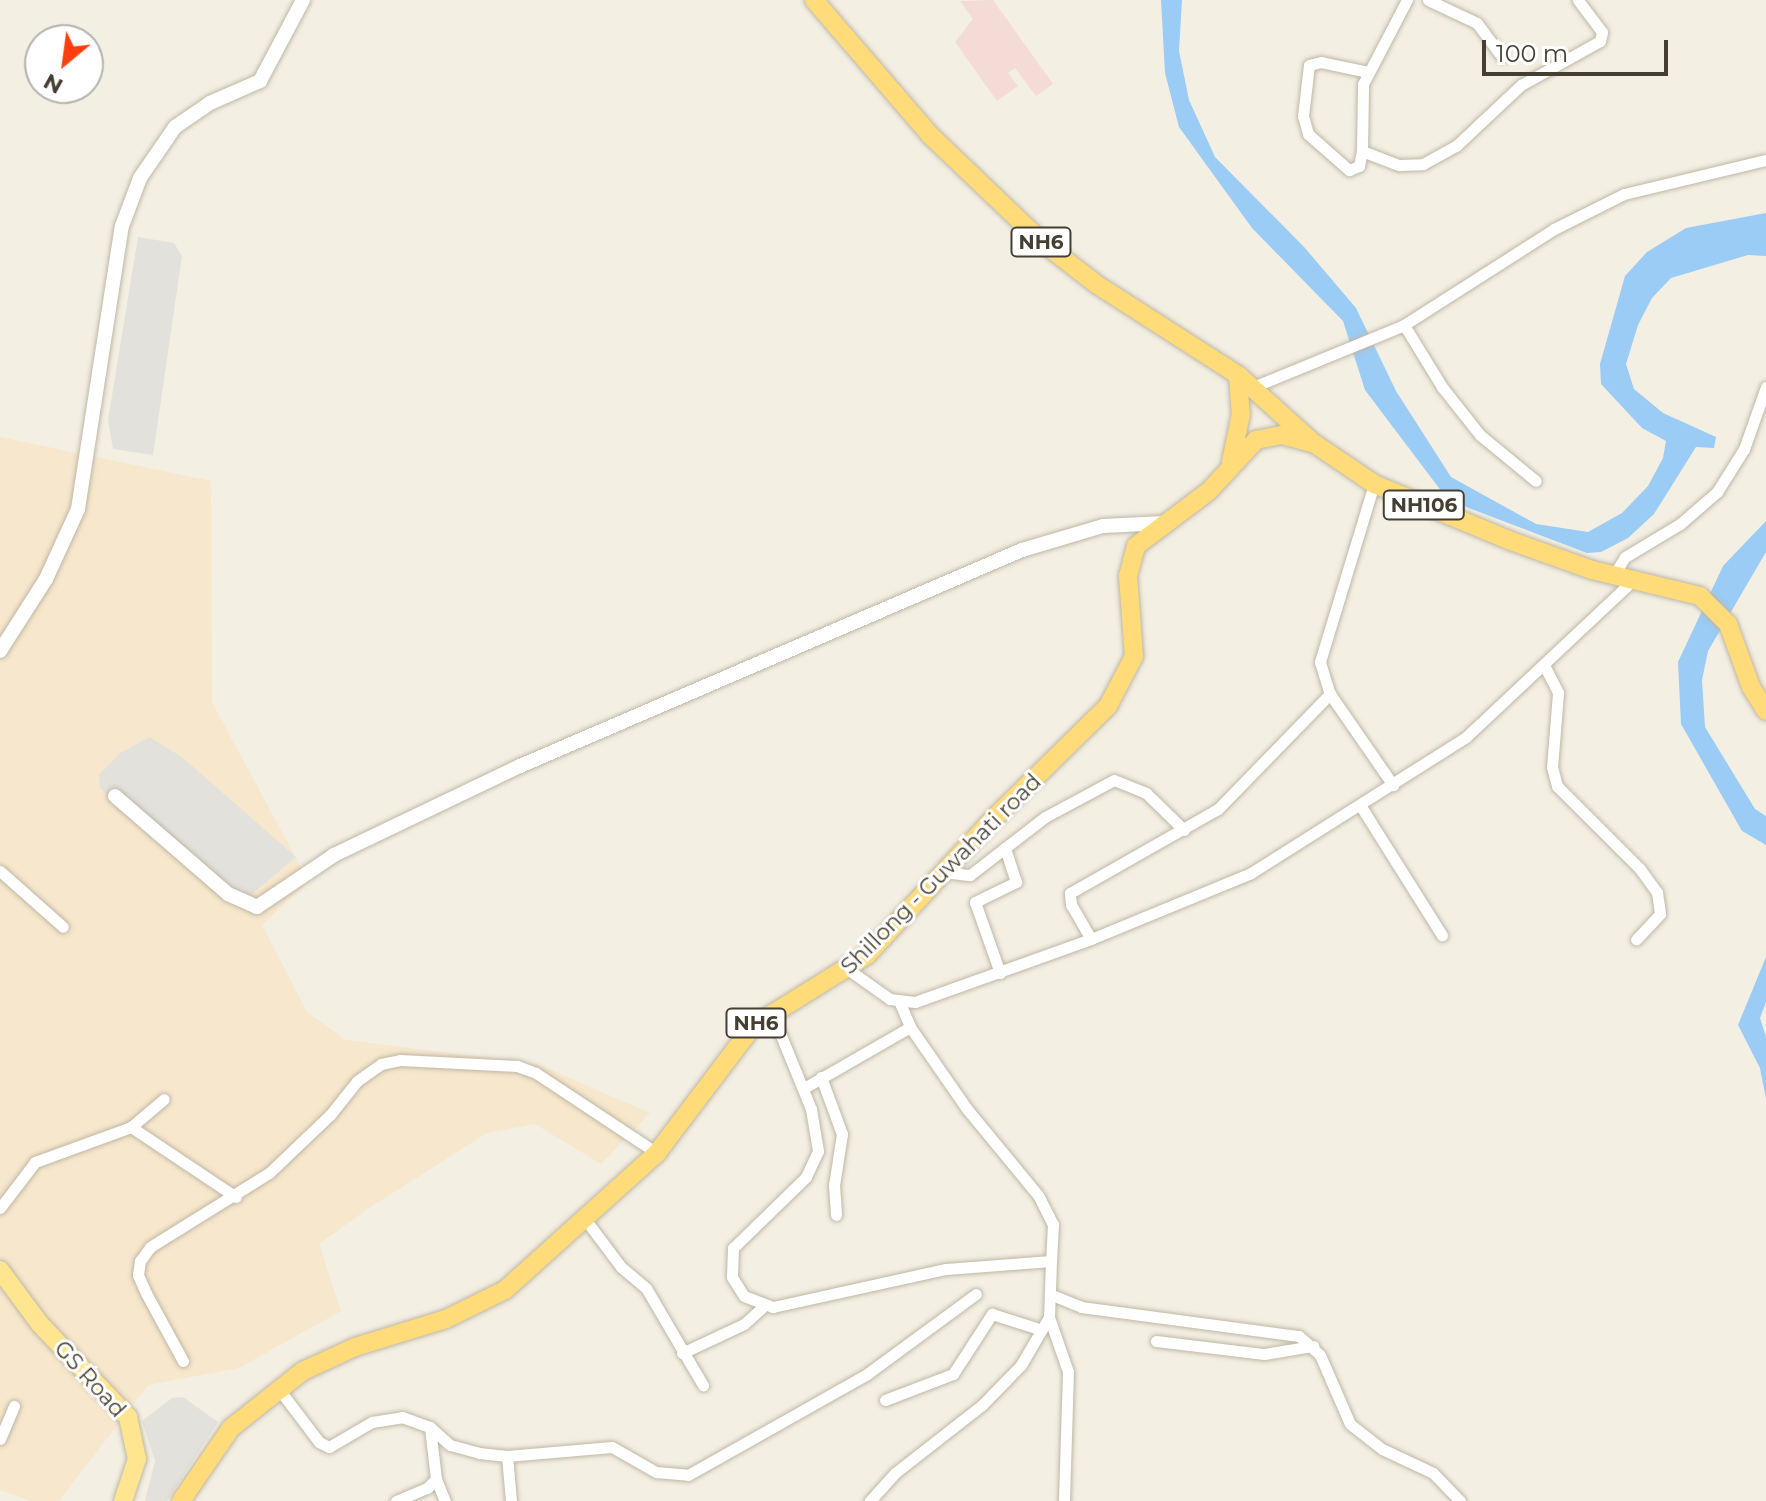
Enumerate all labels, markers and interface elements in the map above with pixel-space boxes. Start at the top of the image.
north arrow [24,24,104,104]
scale bar [1486,24,1672,74]
text: 100 m [1496,39,1568,68]
text: N [39,68,67,100]
road number: NH6 [1009,226,1073,258]
road number: NH106 [1382,489,1466,521]
street label: Shillong - Guwahati road [835,768,1047,980]
road number: NH6 [724,1007,788,1039]
street label: GS Road [49,1335,131,1423]

